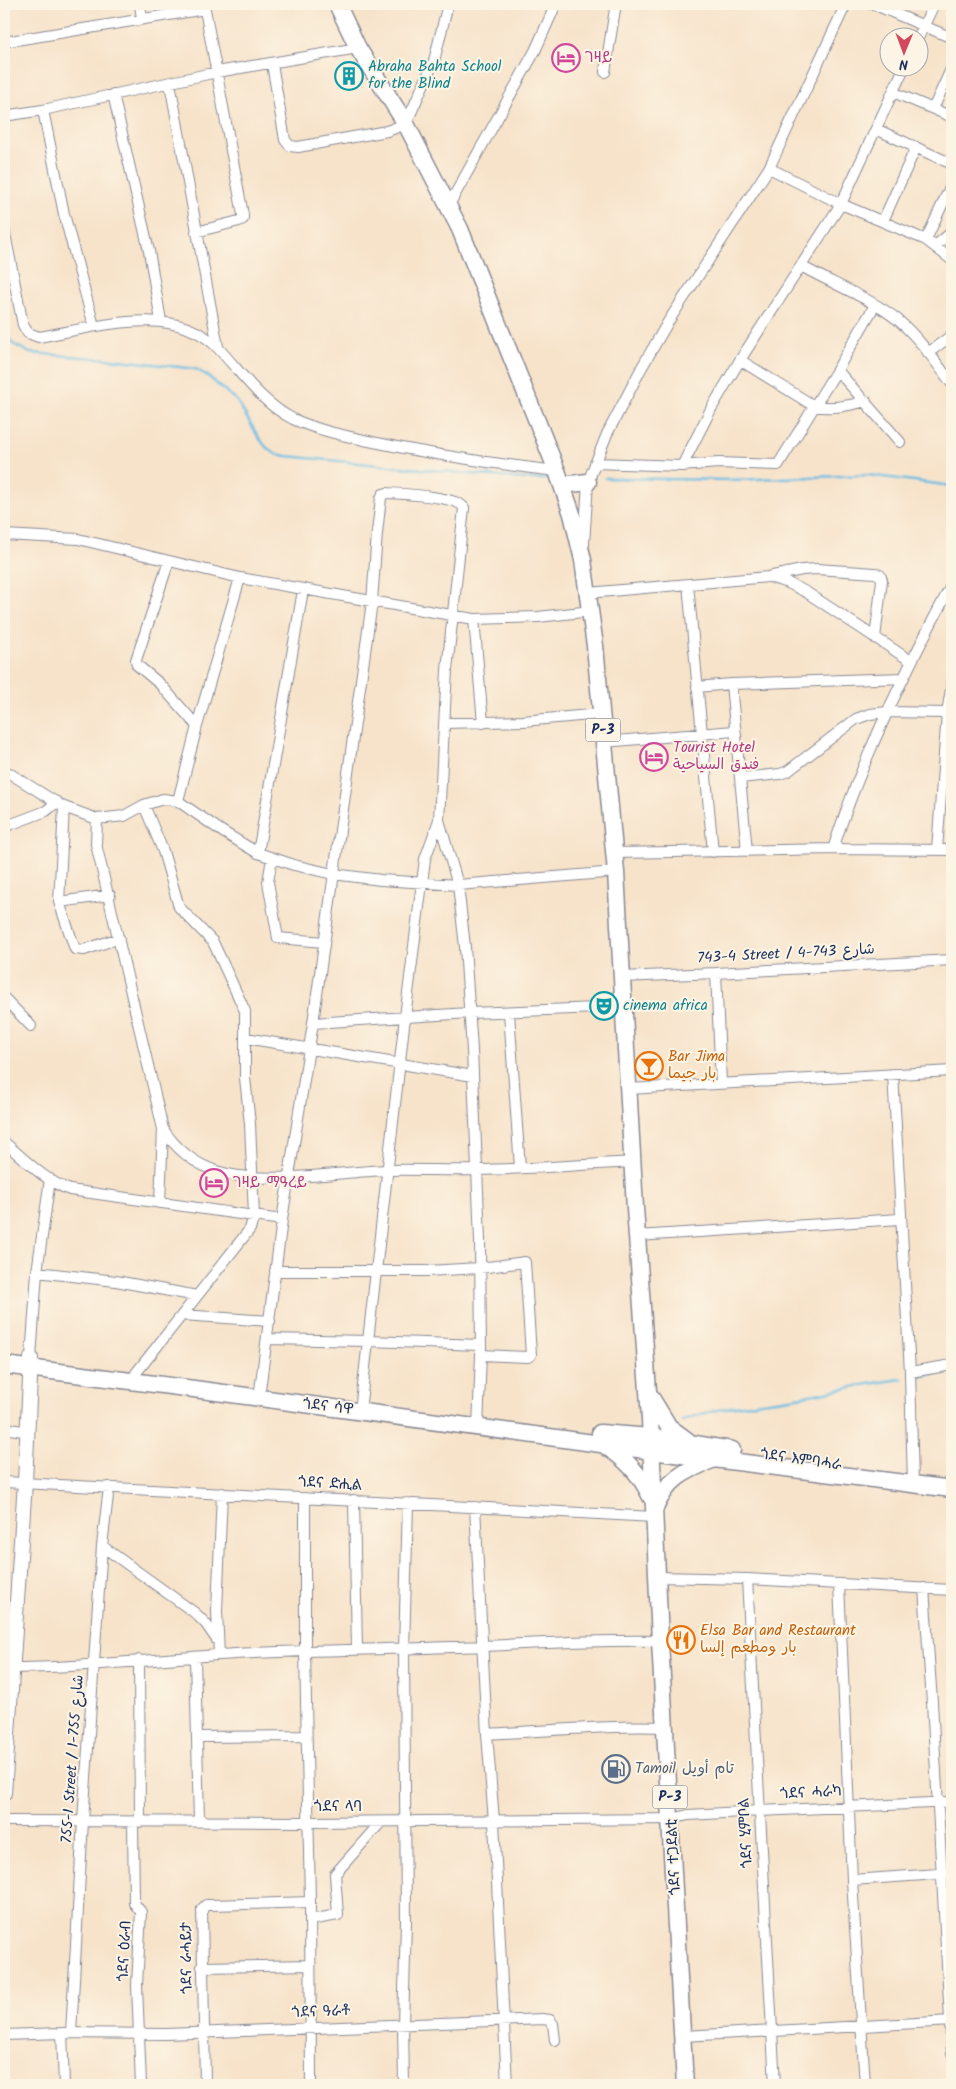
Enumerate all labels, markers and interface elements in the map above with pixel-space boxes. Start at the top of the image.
north arrow [878,28,928,78]
hotel icon: ገዛይ [551,43,581,73]
place label: ገዛይ [585,46,612,70]
text: N [899,53,908,75]
place label: Abraha Bahta School for the Blind [368,55,502,96]
building icon: Abraha Bahta School for the Blind [334,61,364,91]
road number: P-3 [586,718,620,742]
place label: Tourist Hotel فندق السياحية [673,736,759,777]
hotel icon: Tourist Hotel فندق السياحية [639,742,669,772]
street label: 743-4 Street / شارع 743-4 [697,937,875,971]
theatre icon: cinema africa [589,991,619,1021]
place label: cinema africa [623,994,708,1018]
place label: Bar Jima بار جيما [668,1045,725,1086]
bar icon: Bar Jima بار جيما [634,1051,664,1081]
hotel icon: ገዛይ ማዓረይ [199,1168,229,1198]
place label: ገዛይ ማዓረይ [233,1171,307,1195]
street label: ጎደና ሳዋ [301,1392,355,1422]
street label: ጎደና እምባሓራ [759,1442,843,1478]
street label: ጎደና ድሒል [298,1470,363,1498]
place label: Elsa Bar and Restaurant بار ومطعم إلسا [700,1619,856,1660]
restaurant icon: Elsa Bar and Restaurant بار ومطعم إلسا [666,1625,696,1655]
street label: 755-1 Street / شارع 755-1 [55,1674,91,1844]
fuel station icon: Tamoil تام أويل [601,1754,631,1784]
place label: Tamoil تام أويل [635,1757,734,1781]
street label: ጎደና ሓራካ [779,1779,843,1807]
road number: P-3 [652,1785,688,1808]
street label: ጎደና ላባ [314,1795,362,1819]
street label: ጎደና ሂምቦል [732,1797,760,1869]
street label: ጎደና ተጋደልቲ [660,1818,688,1896]
street label: ጎደና ዕራብ [111,1920,139,1982]
street label: ጎደና ራሓይታ [174,1921,200,1994]
street label: ጎደና ዓራቶ [291,1999,351,2025]

